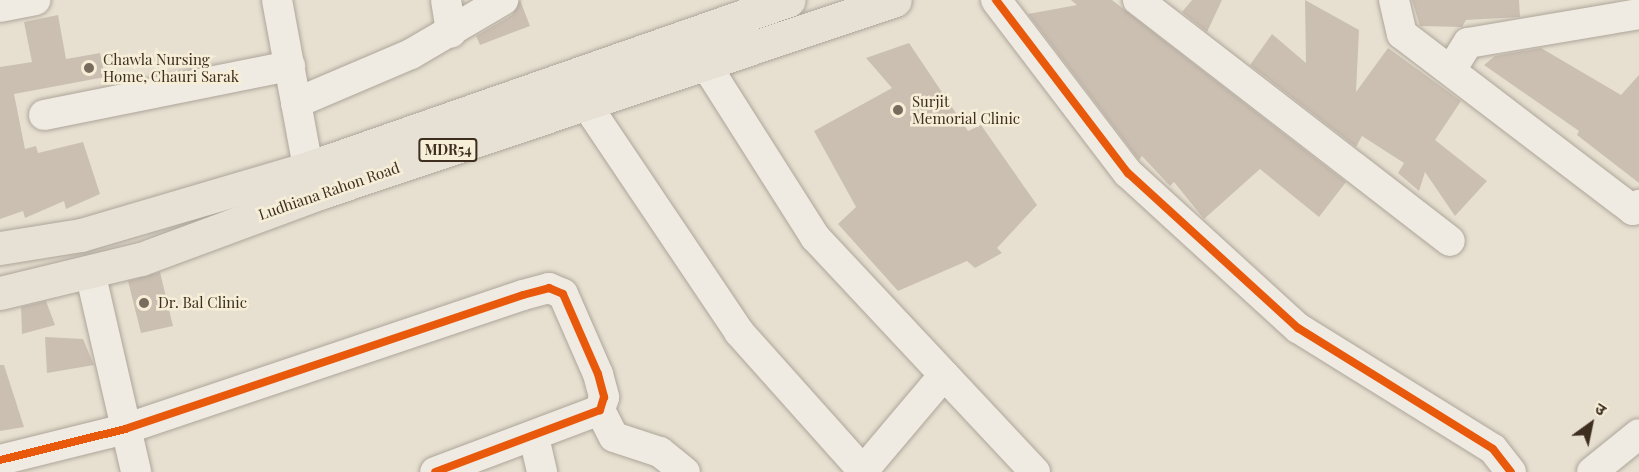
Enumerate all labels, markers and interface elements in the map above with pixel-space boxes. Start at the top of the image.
place label: Chawla Nursing Home, Chauri Sarak [103,50,239,85]
marker: Chawla Nursing Home, Chauri Sarak [80,59,98,77]
place label: Surjit Memorial Clinic [912,92,1020,127]
marker: Surjit Memorial Clinic [889,101,907,119]
road number: MDR54 [418,139,478,161]
street label: Ludhiana Rahon Road [256,158,402,224]
marker: Dr. Bal Clinic [135,294,153,312]
place label: Dr. Bal Clinic [158,294,247,312]
north arrow [1561,394,1621,454]
text: उ [1591,397,1611,420]

